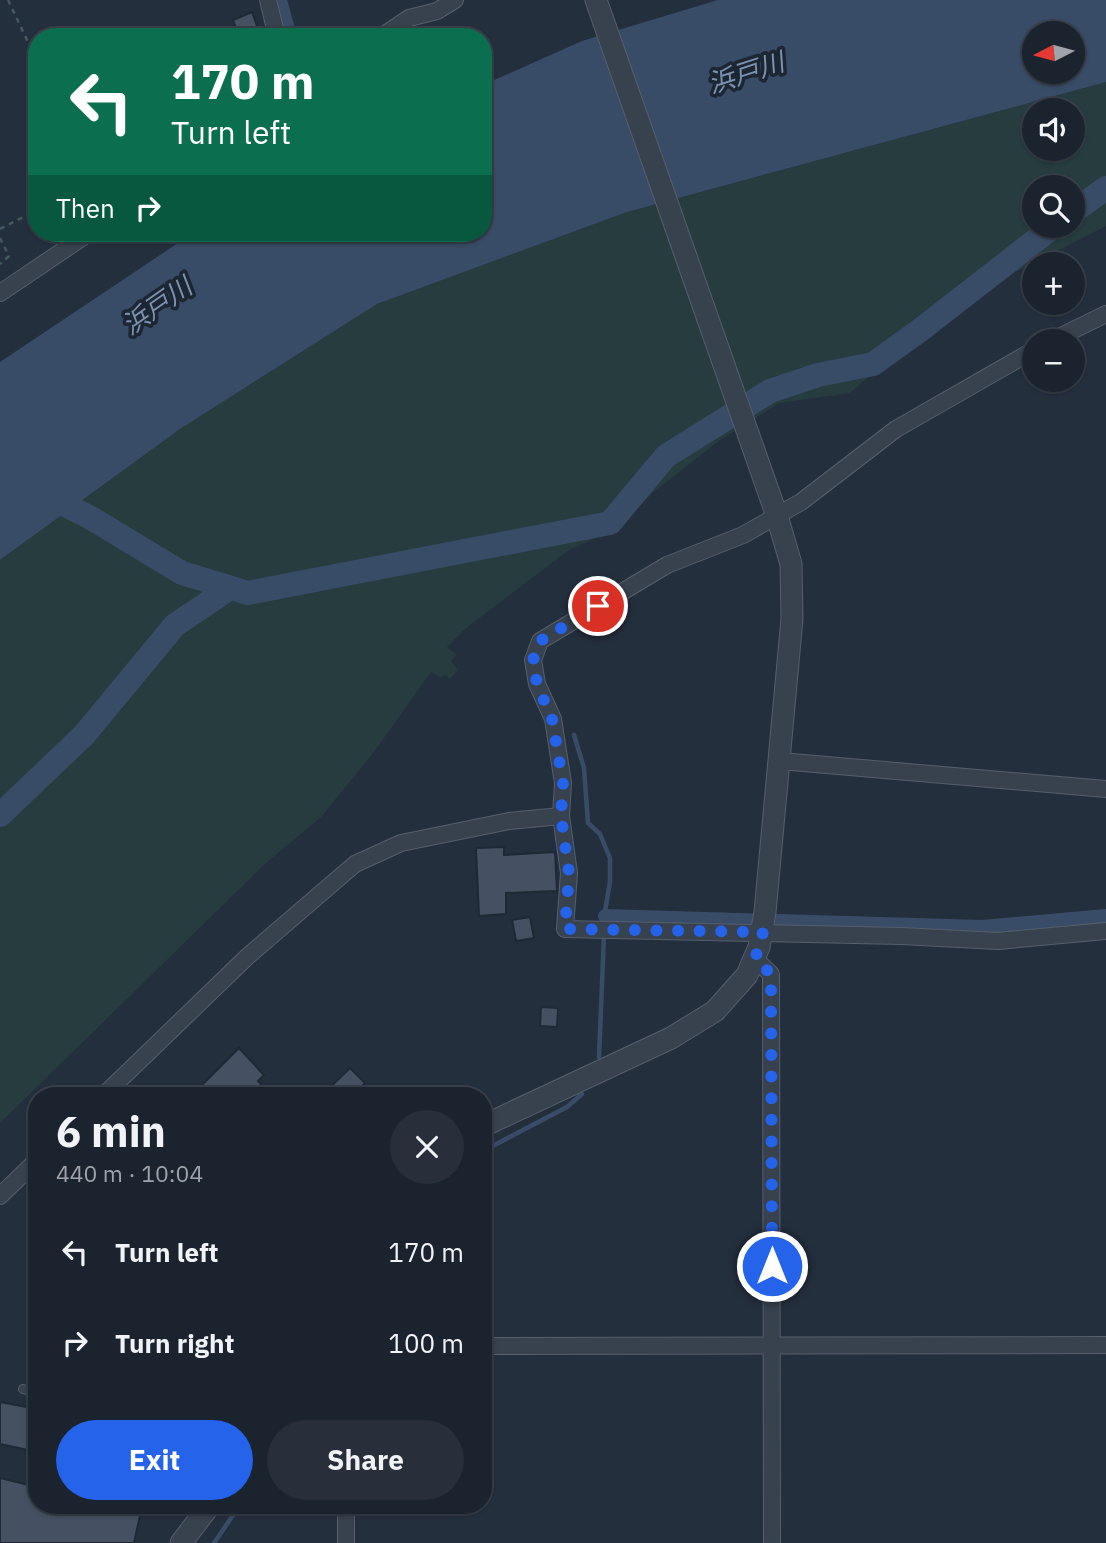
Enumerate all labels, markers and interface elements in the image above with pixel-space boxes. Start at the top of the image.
north arrow [1022,21,1085,84]
map controls [1022,21,1085,392]
water label: 浜戸川 [703,43,791,100]
text: 170 m [171,49,315,112]
icon: left [56,56,147,147]
button: sound [1022,98,1085,161]
text: Turn left [171,111,291,153]
button: search [1022,175,1085,238]
icon: right [129,189,167,227]
text: Then [56,191,115,225]
button: + [1022,252,1085,315]
water label: 浜戸川 [115,267,201,341]
button: − [1022,329,1085,392]
pin [568,576,628,636]
icon: arrive [579,587,617,625]
text: 6 min [56,1104,166,1159]
button: close [390,1110,464,1184]
text: 440 m · 10:04 [56,1158,203,1188]
position arrow [735,1229,809,1303]
icon: left [56,1233,94,1271]
text: Turn left [115,1235,218,1269]
text: 170 m [388,1235,464,1269]
icon: right [56,1324,94,1362]
text: Turn right [115,1326,234,1360]
text: 100 m [388,1326,464,1360]
button: Exit [56,1420,253,1500]
button: Share [267,1420,464,1500]

